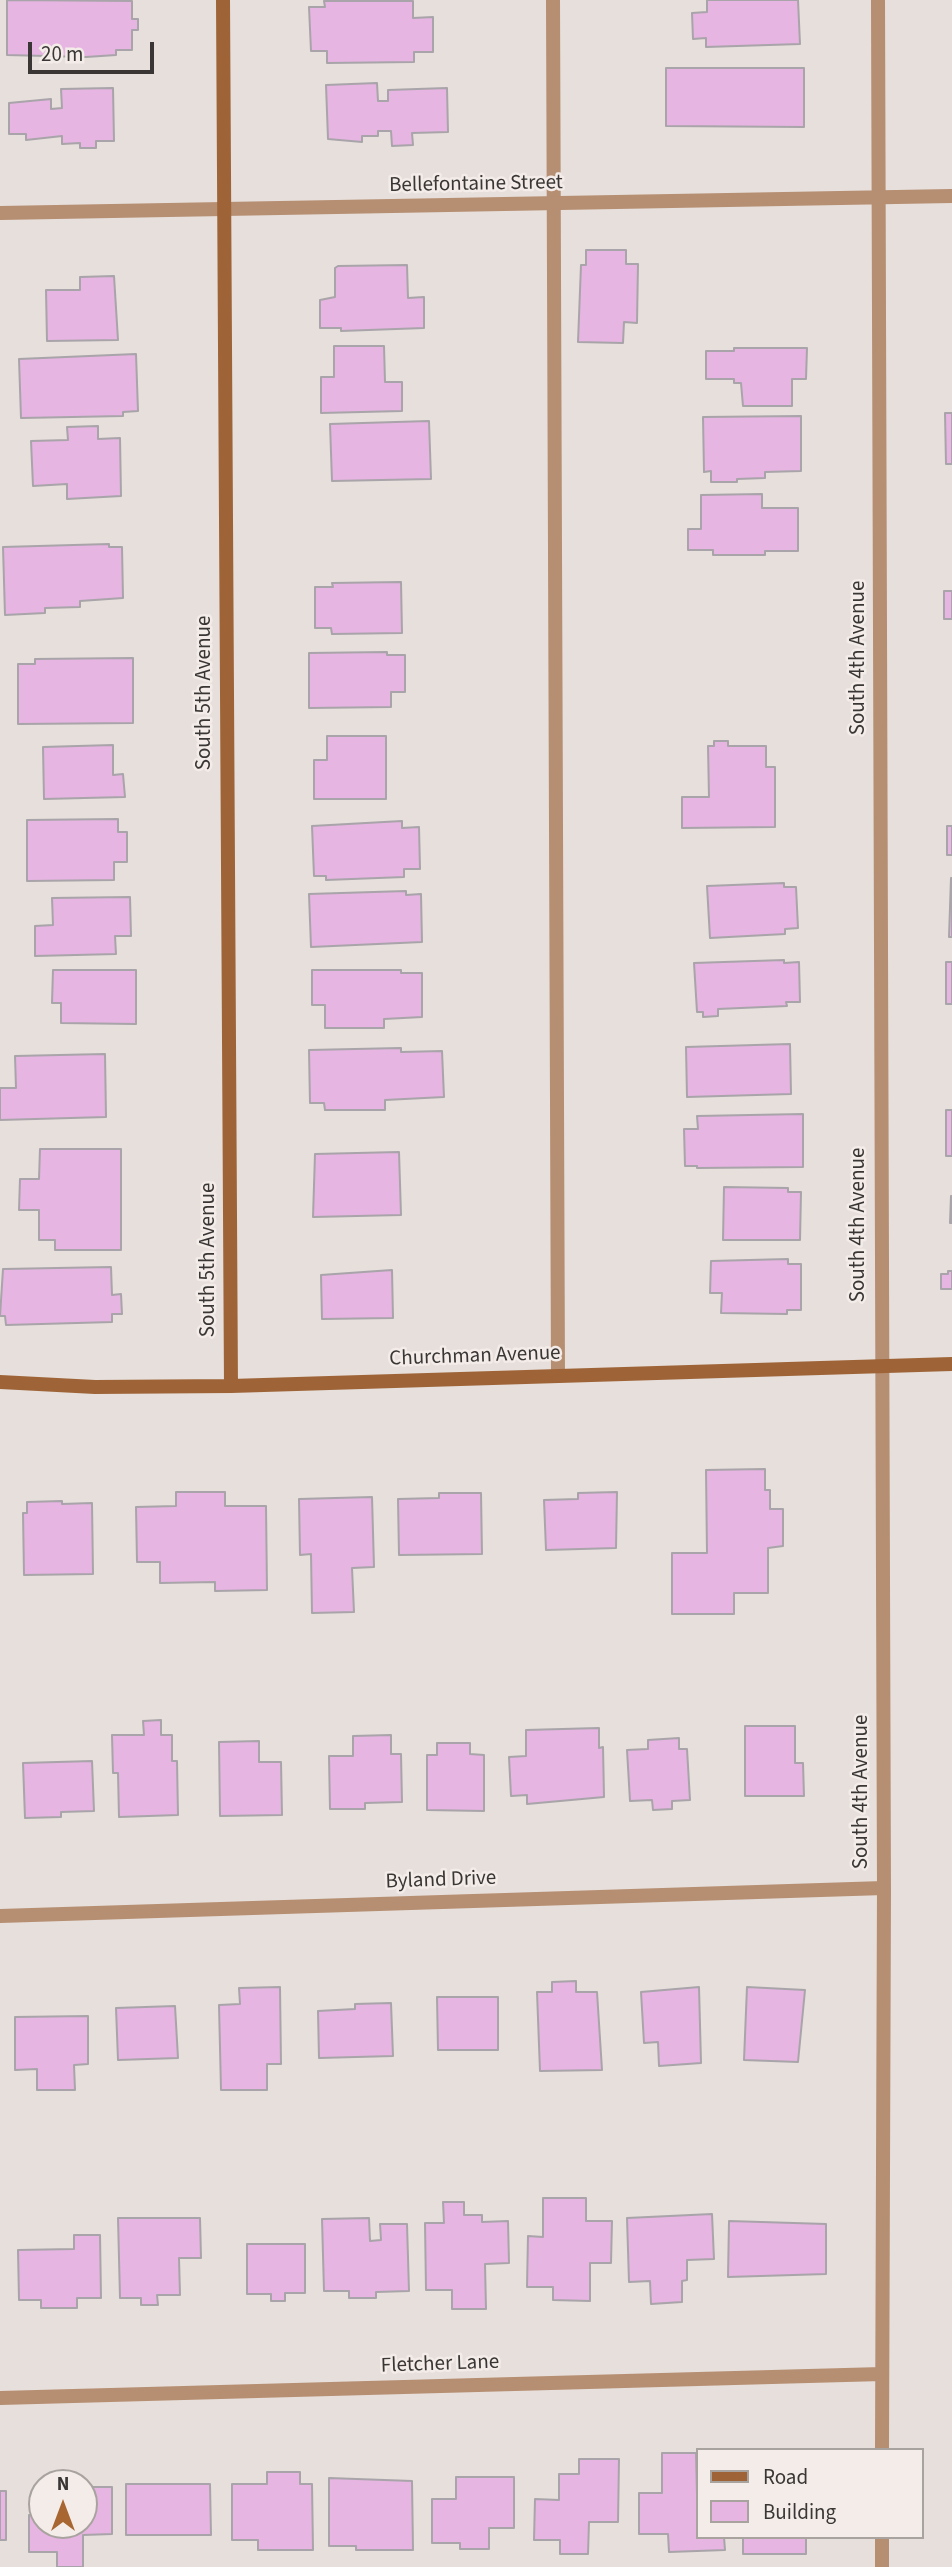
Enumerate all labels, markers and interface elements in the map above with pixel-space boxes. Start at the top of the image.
scale bar [32,28,158,72]
text: 20 m [41,39,83,69]
street label: Bellefontaine Street [389,171,563,199]
street label: South 4th Avenue [846,581,872,735]
street label: South 5th Avenue [192,616,218,770]
street label: South 4th Avenue [846,1148,872,1302]
street label: South 5th Avenue [196,1183,222,1337]
street label: Churchman Avenue [389,1341,561,1373]
street label: South 4th Avenue [849,1715,875,1869]
street label: Byland Drive [385,1866,497,1896]
street label: Fletcher Lane [380,2350,500,2380]
legend [696,2448,924,2539]
text: Road [763,2462,808,2492]
north arrow [28,2469,98,2539]
text: N [57,2471,69,2498]
text: Building [763,2497,836,2527]

